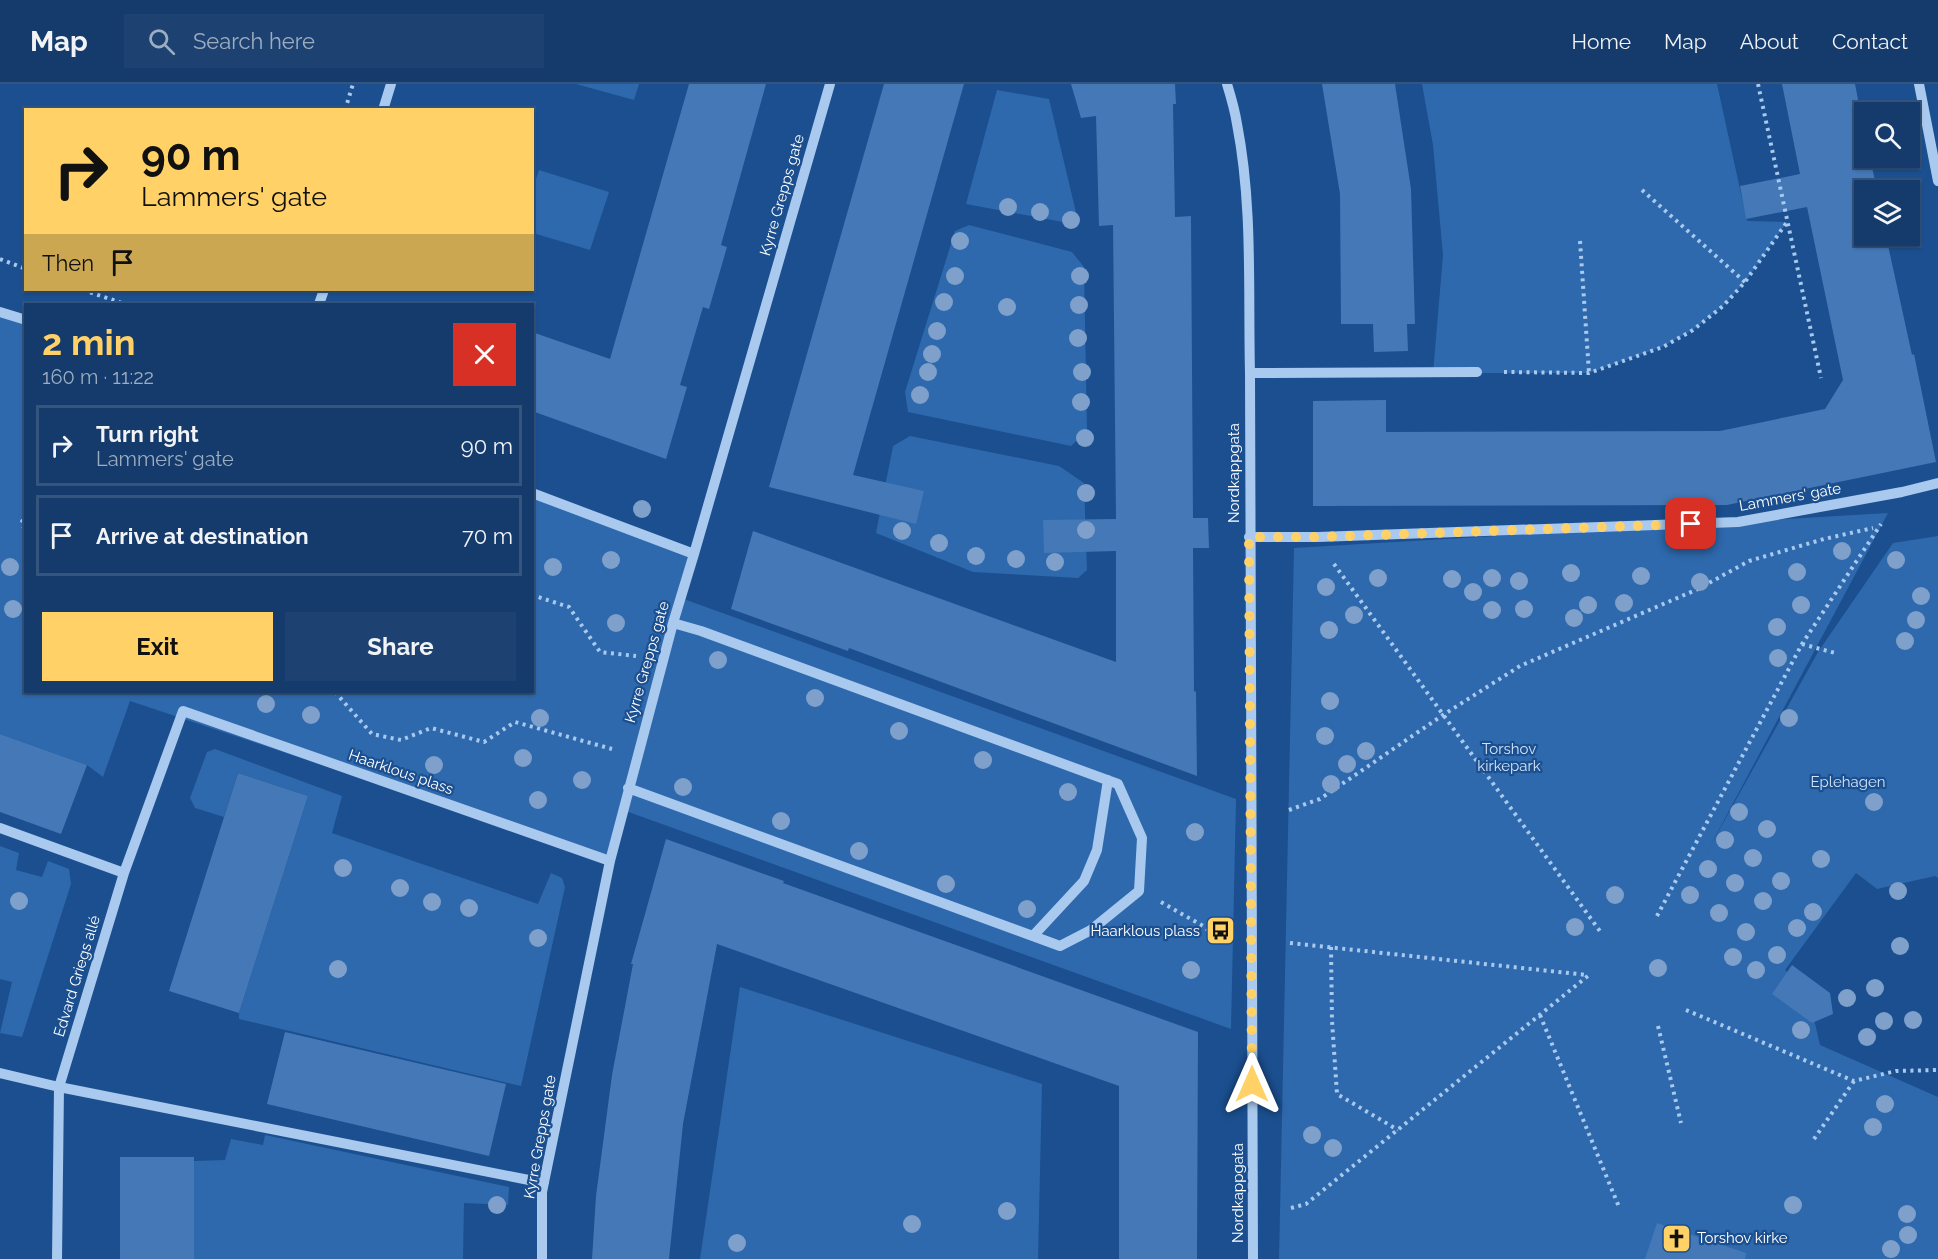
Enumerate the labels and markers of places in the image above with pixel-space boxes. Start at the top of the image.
pin [1665,498,1716,549]
bus stop icon: Haarklous plass [1205,915,1237,947]
place label: Haarklous plass [1090,922,1200,940]
church icon: Torshov kirke [1660,1222,1692,1254]
place label: Torshov kirke [1697,1229,1788,1247]

